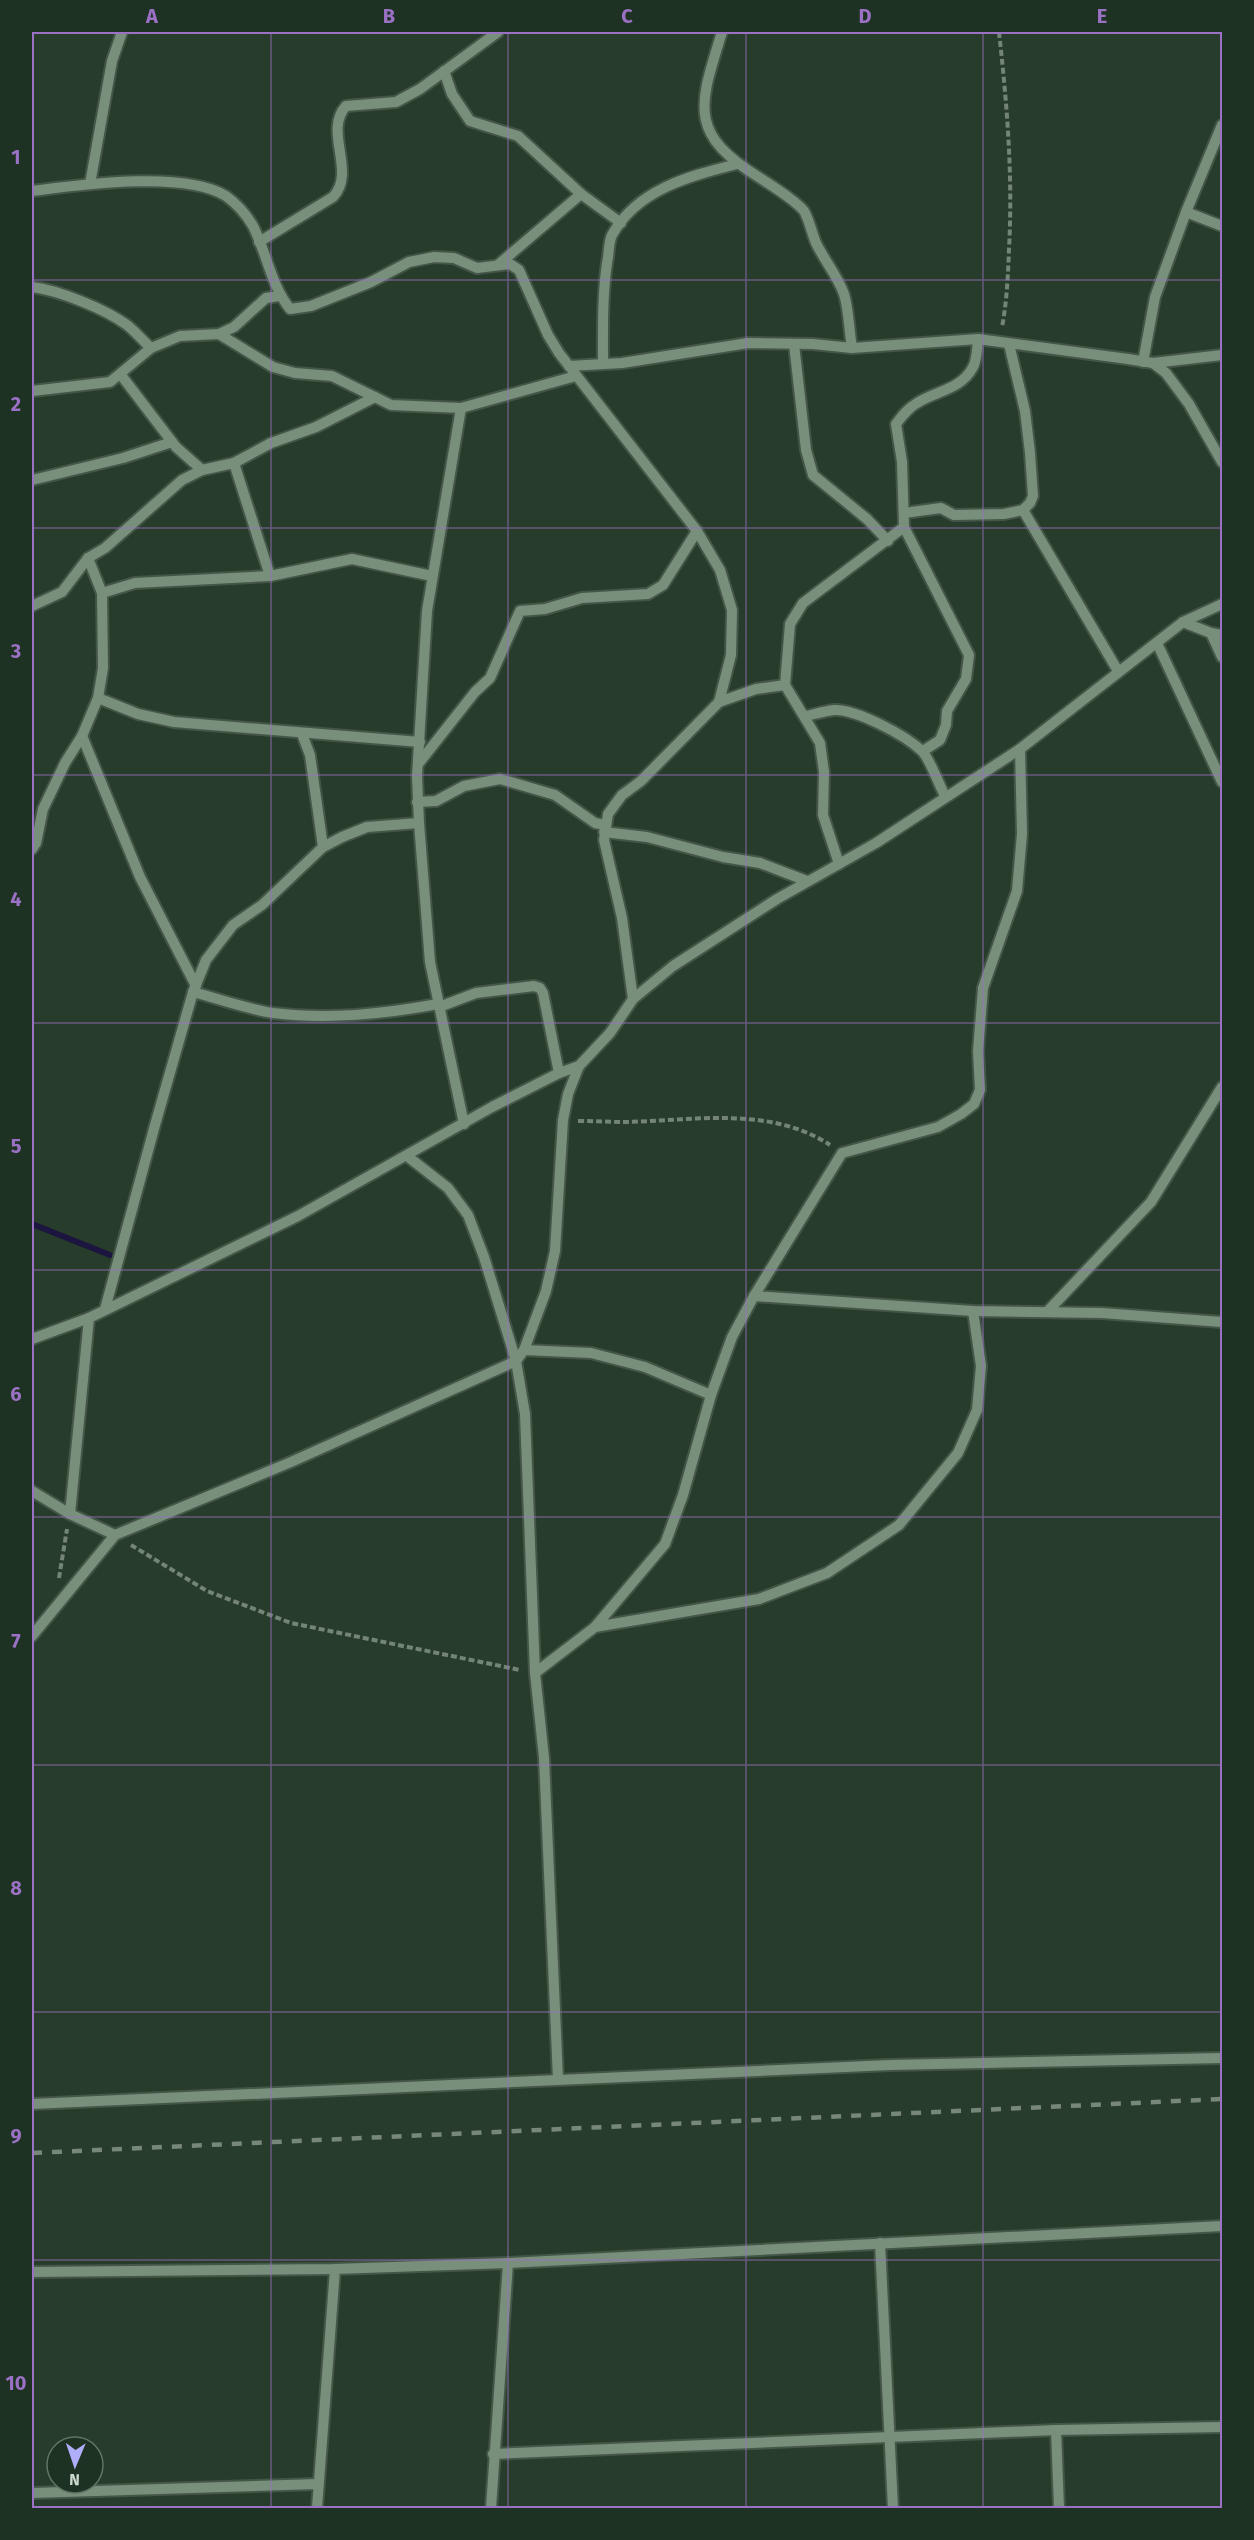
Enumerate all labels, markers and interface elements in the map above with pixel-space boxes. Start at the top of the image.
text: A [145,4,159,28]
text: B [383,4,395,28]
text: C [621,4,633,28]
text: D [858,4,872,28]
text: E [1097,4,1107,28]
text: 1 [11,145,21,169]
text: 2 [11,392,21,416]
text: 3 [10,639,21,663]
text: 4 [10,887,22,911]
text: 5 [11,1134,22,1158]
text: 6 [10,1382,22,1406]
text: 7 [11,1629,21,1653]
text: 8 [10,1876,22,1900]
text: 9 [10,2124,22,2148]
text: 10 [6,2371,26,2395]
north arrow [45,2435,105,2495]
text: N [69,2470,80,2489]

